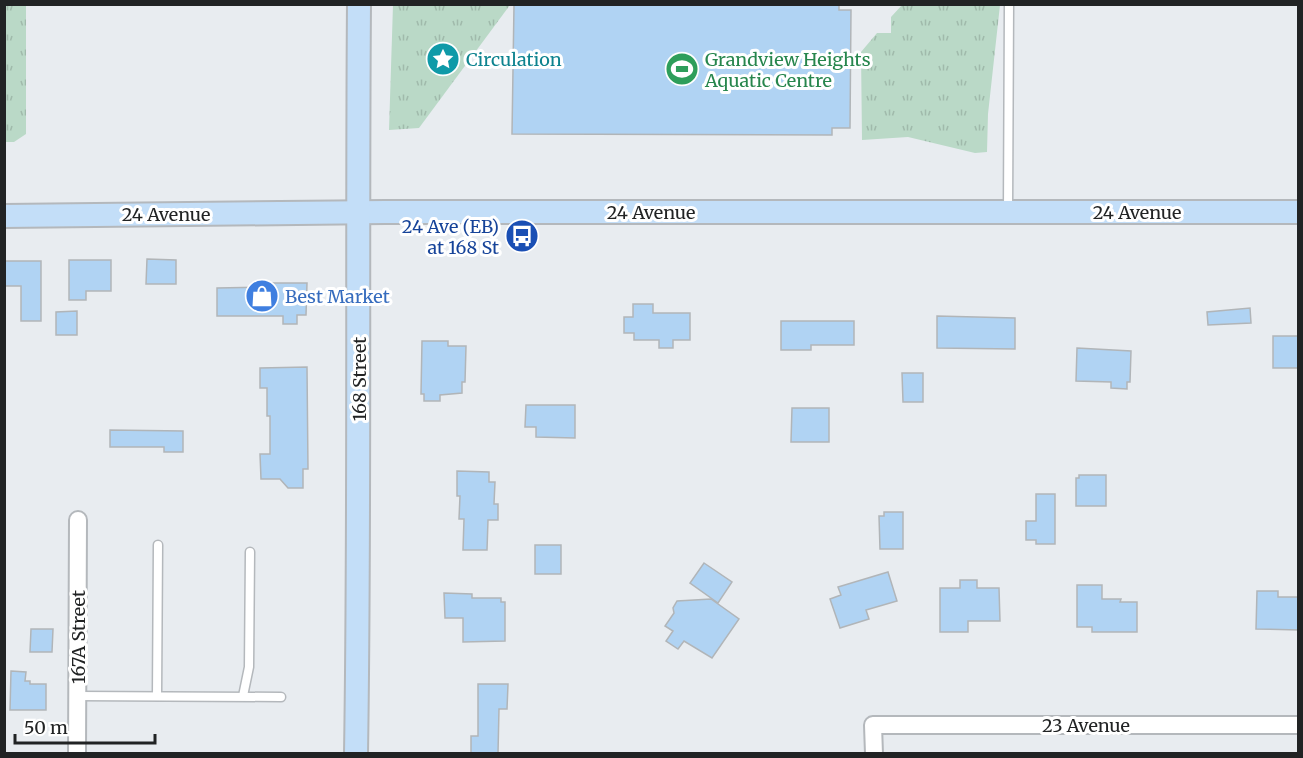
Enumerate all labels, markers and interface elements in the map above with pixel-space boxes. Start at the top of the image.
place icon: Circulation [425,41,461,77]
place label: Circulation [466,48,562,71]
place label: Grandview Heights Aquatic Centre [704,48,871,92]
sports icon: Grandview Heights Aquatic Centre [664,51,700,87]
street label: 24 Avenue [607,201,695,224]
street label: 24 Avenue [1093,201,1181,224]
street label: 24 Avenue [122,203,210,226]
place label: 24 Ave (EB) at 168 St [402,215,499,259]
bus stop icon: 24 Ave (EB) at 168 St [504,218,540,254]
shop icon: Best Market [244,278,280,314]
place label: Best Market [285,285,390,308]
street label: 168 Street [348,337,371,421]
street label: 167A Street [67,590,90,684]
scale bar [15,707,154,745]
street label: 23 Avenue [1042,714,1130,737]
text: 50 m [24,716,68,739]

